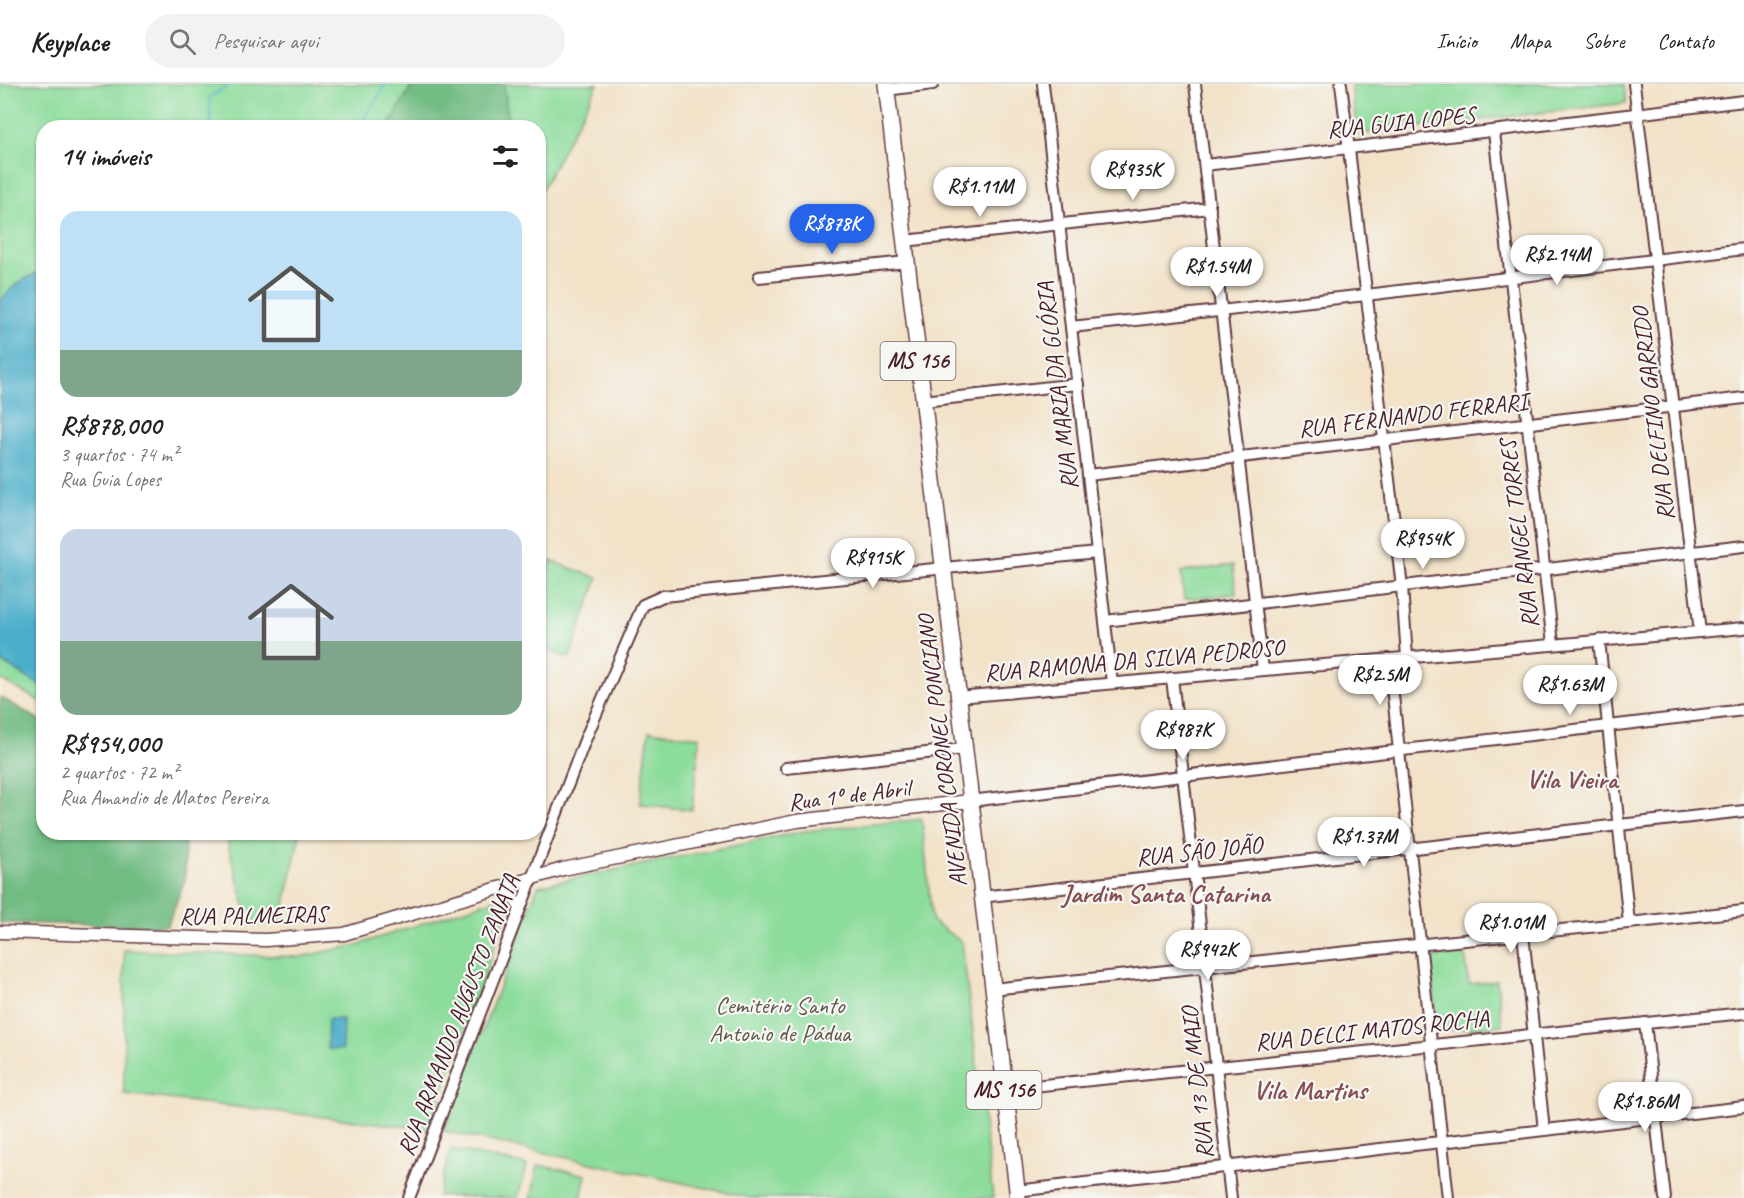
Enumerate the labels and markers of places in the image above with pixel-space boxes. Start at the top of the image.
pin: R$935K [1084,150,1182,201]
pin: R$1.11M [925,167,1035,218]
pin: R$878K [783,204,881,255]
pin: R$2.14M [1502,235,1612,286]
pin: R$1.54M [1162,247,1272,298]
pin: R$954K [1374,519,1472,570]
pin: R$915K [824,538,922,589]
pin: R$2.5M [1331,655,1429,706]
pin: R$1.63M [1515,665,1625,716]
pin: R$987K [1134,710,1232,761]
pin: R$1.37M [1309,817,1419,868]
pin: R$1.01M [1456,903,1566,954]
pin: R$942K [1159,930,1257,981]
pin: R$1.86M [1590,1082,1700,1133]

